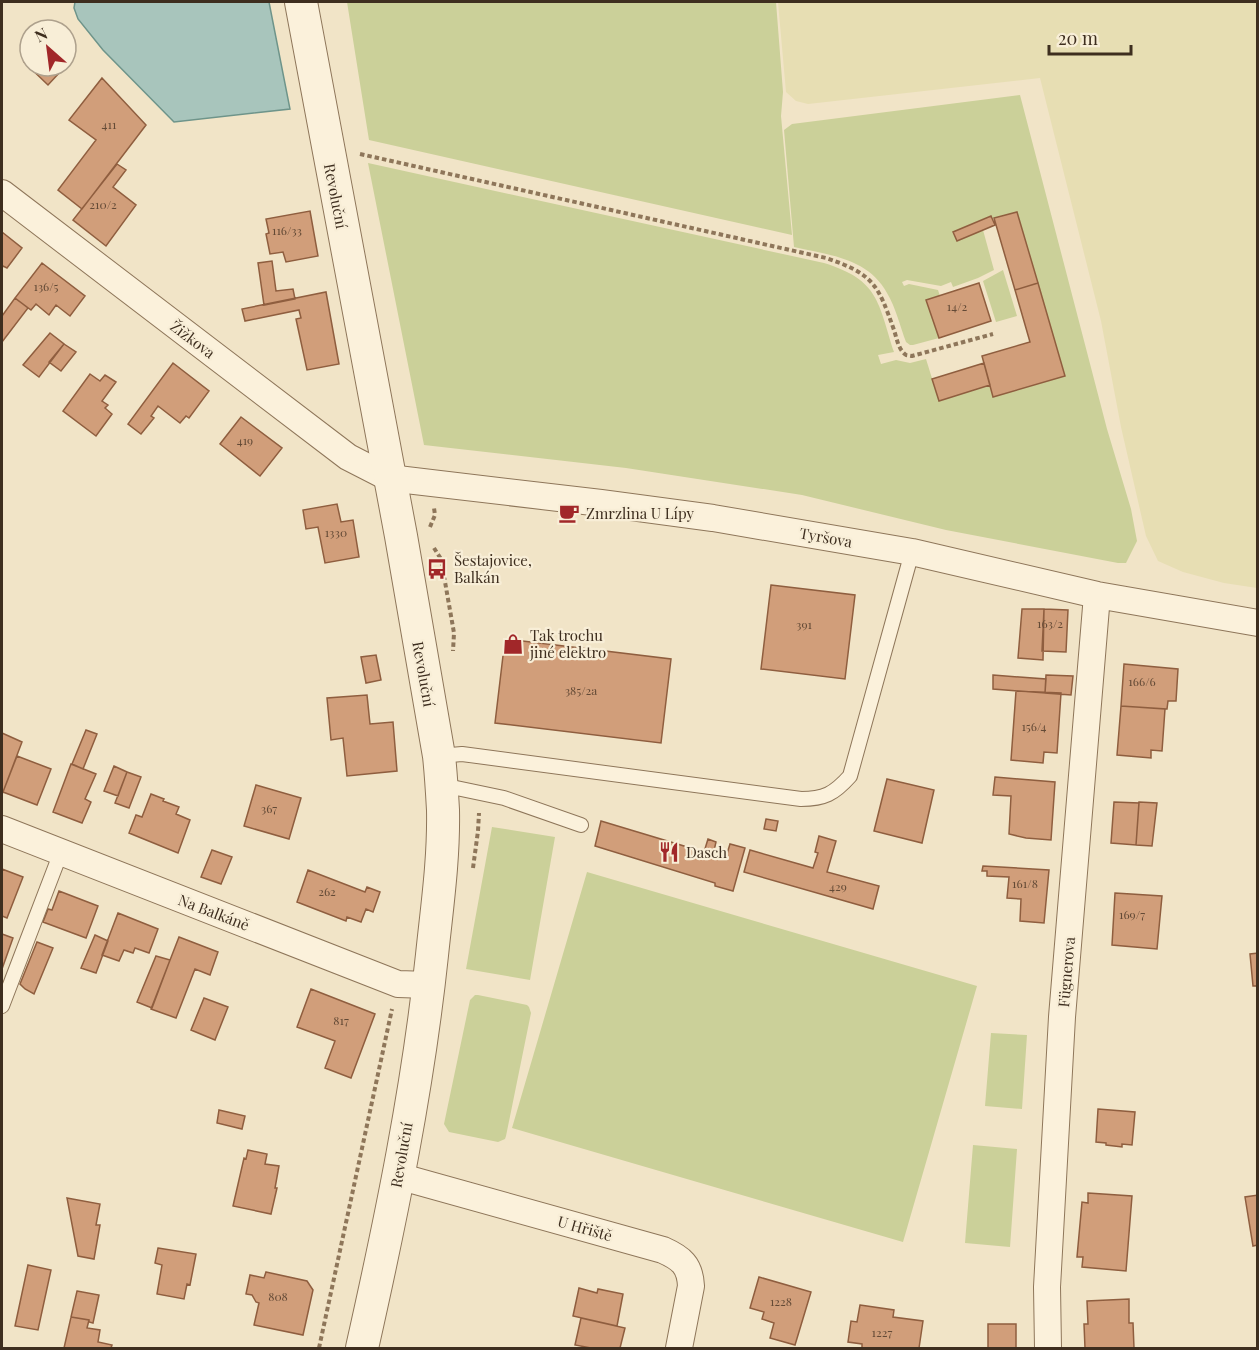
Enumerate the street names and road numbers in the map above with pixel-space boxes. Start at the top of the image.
street label: Revoluční [320,162,352,231]
street label: Žižkova [167,316,220,363]
street label: Tyršova [798,523,854,552]
street label: Revoluční [408,640,440,709]
street label: Na Balkáně [176,889,252,935]
street label: Fügnerova [1053,935,1079,1008]
street label: Revoluční [385,1120,417,1189]
street label: U Hřiště [555,1211,615,1245]

